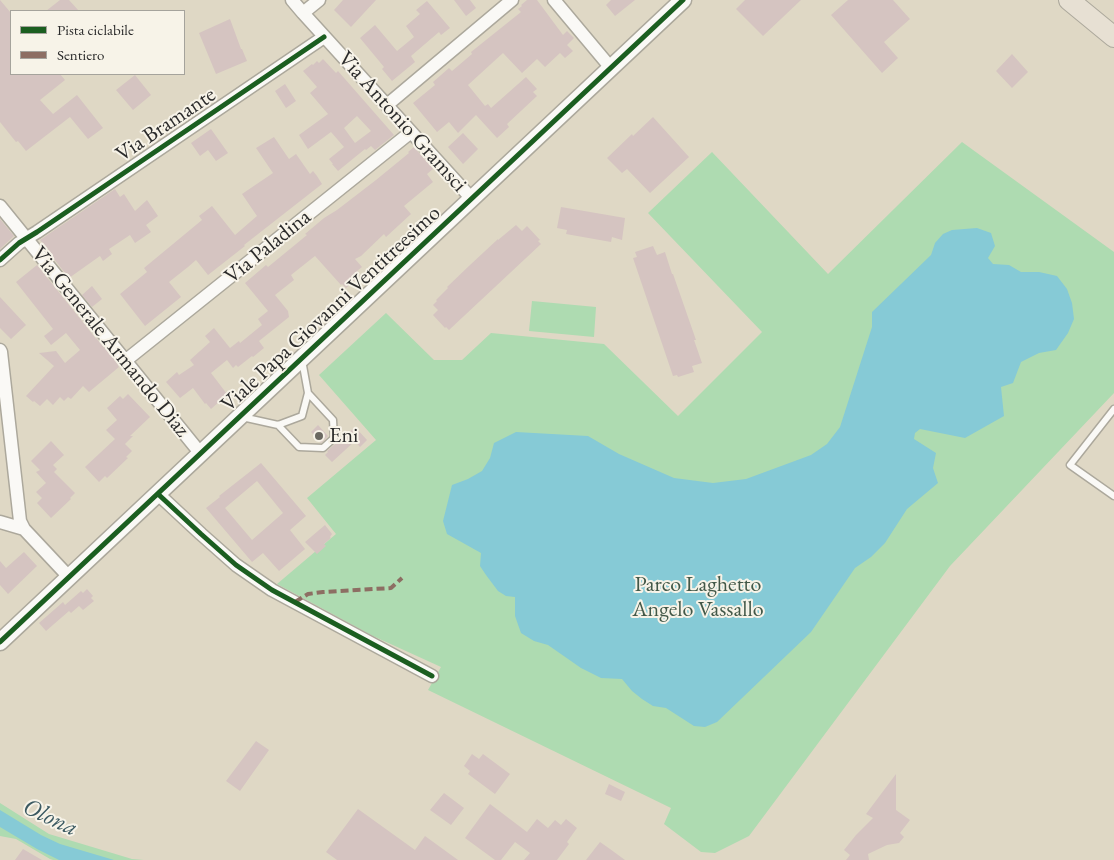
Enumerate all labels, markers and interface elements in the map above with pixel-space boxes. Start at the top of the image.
legend [10,10,185,75]
text: Pista ciclabile [57,20,134,39]
text: Sentiero [57,45,104,64]
street label: Via Antonio Gramsci [332,46,472,198]
street label: Via Bramante [111,82,221,168]
street label: Viale Papa Giovanni Ventitreesimo [216,200,446,418]
street label: Via Paladina [219,204,317,290]
street label: Via Generale Armando Diaz [25,242,195,442]
place label: Eni [329,423,358,449]
marker: Eni [313,430,325,442]
park label: Parco Laghetto Angelo Vassallo [632,572,764,624]
water label: Olona [18,793,82,843]

